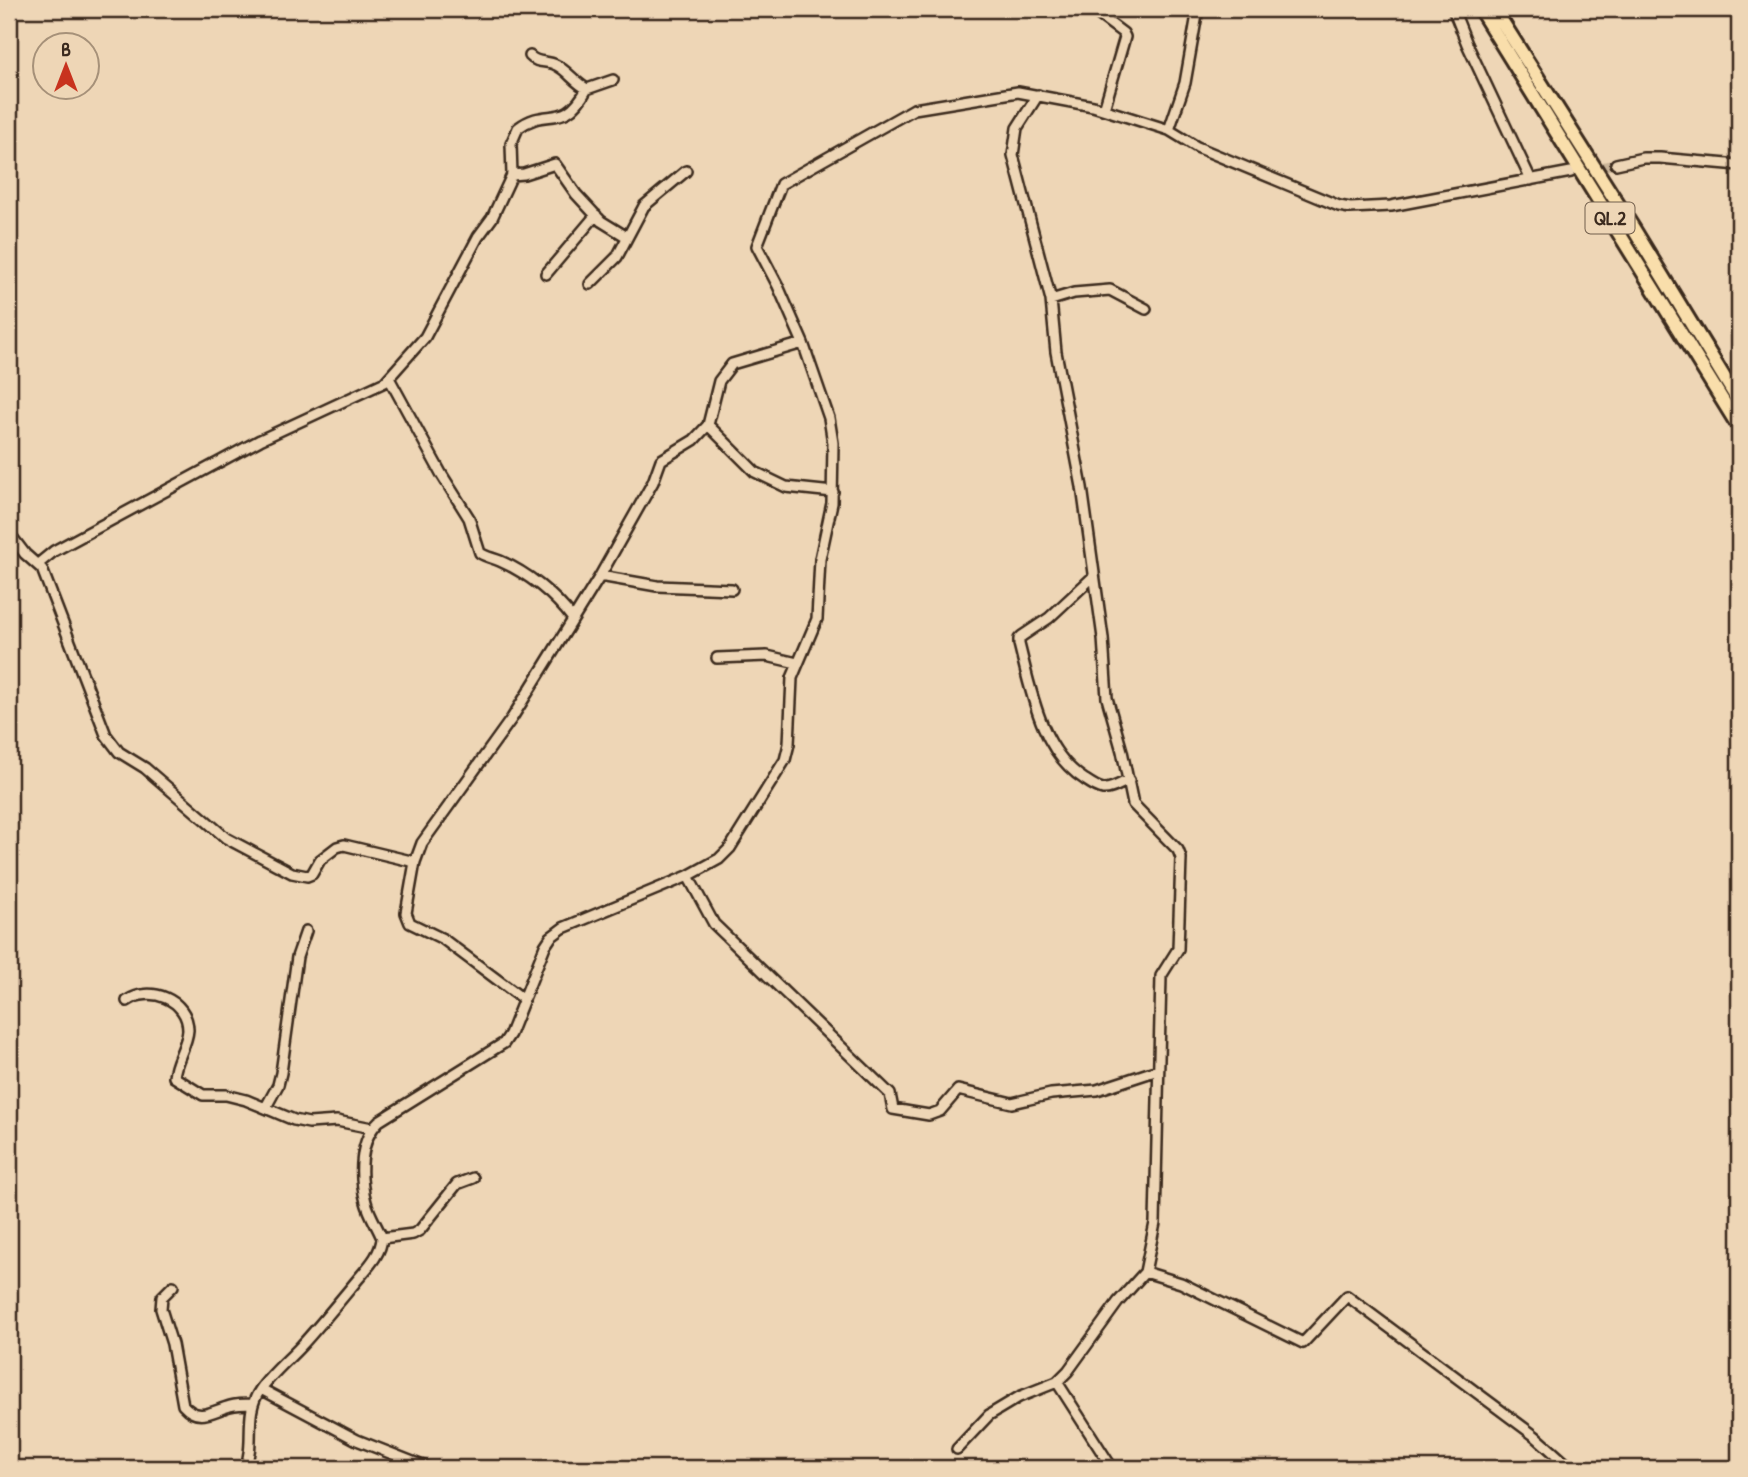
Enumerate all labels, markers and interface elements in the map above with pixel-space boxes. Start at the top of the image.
north arrow [32,32,102,102]
text: B [61,36,71,62]
road number: QL.2 [1586,202,1634,233]

